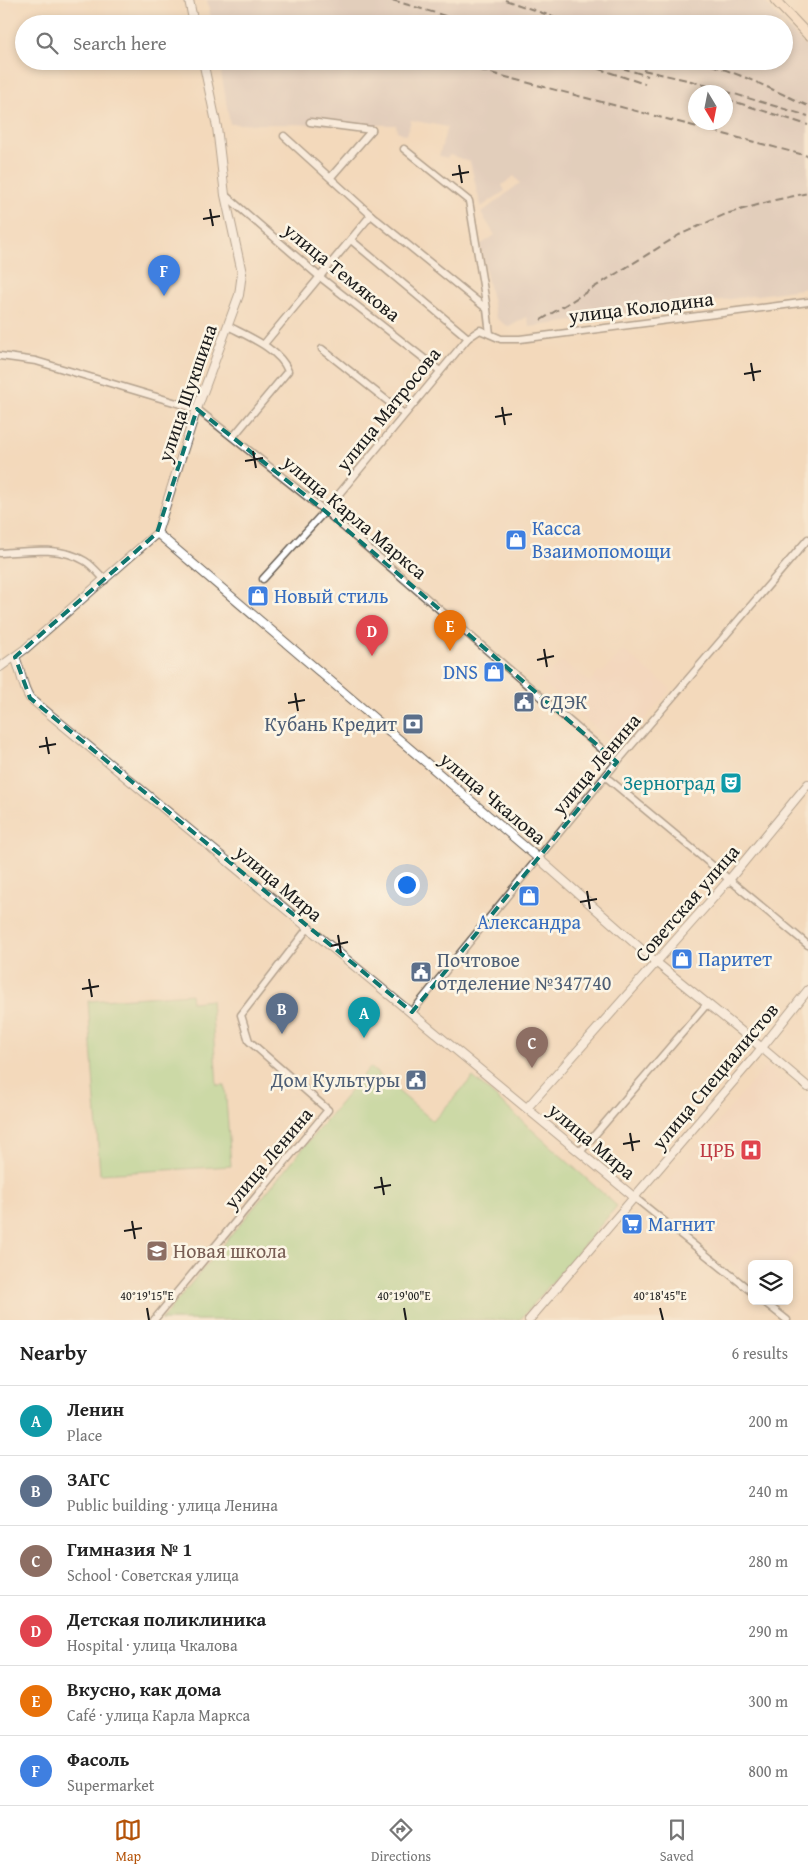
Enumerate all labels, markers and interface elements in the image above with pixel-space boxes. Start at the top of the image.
search box [15,15,793,70]
icon: search [33,29,61,57]
text: Search here [73,29,167,57]
north arrow [688,85,733,130]
street label: улица Темякова [277,215,408,328]
pin: F [148,255,180,296]
street label: улица Колодина [566,283,716,330]
street label: улица Шукшина [149,320,224,467]
street label: улица Матросова [328,340,447,478]
street label: улица Карла Маркса [276,447,434,586]
place label: Касса Взаимопомощи [532,513,671,565]
shop icon: Касса Взаимопомощи [504,528,528,552]
place label: Новый стиль [274,581,388,610]
shop icon: Новый стиль [246,584,270,608]
pin: E [434,610,466,651]
pin: D [356,615,388,656]
place label: DNS [443,657,478,686]
shop icon: DNS [482,660,506,684]
place label: СДЭК [540,687,588,716]
public building icon: СДЭК [512,690,536,714]
street label: улица Ленина [544,706,647,822]
place label: Кубань Кредит [264,709,397,738]
bank icon: Кубань Кредит [401,712,425,736]
street label: улица Чкалова [433,744,553,851]
place label: Зерноград [623,768,715,797]
theatre icon: Зерноград [719,771,743,795]
street label: улица Мира [229,837,330,928]
street label: Советская улица [627,837,746,968]
your location [394,872,420,898]
shop icon: Александра [517,884,541,908]
place label: Александра [477,907,582,936]
place label: Паритет [698,944,772,973]
place label: Почтовое отделение №347740 [437,945,611,997]
shop icon: Паритет [670,947,694,971]
public building icon: Почтовое отделение №347740 [409,960,433,984]
pin: B [266,993,298,1034]
street label: улица Специалистов [644,996,785,1156]
pin: A [348,997,380,1038]
pin: C [516,1027,548,1068]
place label: Дом Культуры [270,1065,400,1094]
public building icon: Дом Культуры [404,1068,428,1092]
street label: улица Мира [542,1095,643,1186]
street label: улица Ленина [216,1100,319,1216]
place label: ЦРБ [700,1135,735,1164]
hospital icon: ЦРБ [739,1138,763,1162]
place label: Магнит [648,1209,715,1238]
supermarket icon: Магнит [620,1212,644,1236]
place label: Новая школа [173,1236,287,1265]
school or university icon: Новая школа [145,1239,169,1263]
map controls [748,1260,793,1305]
button: layers [748,1260,793,1305]
text: 40°19'15"E [120,1287,174,1304]
text: 40°19'00"E [377,1287,431,1304]
text: 40°18'45"E [633,1287,687,1304]
text: Nearby [20,1337,87,1368]
text: 6 results [731,1341,788,1365]
text: Ленин [67,1395,124,1423]
text: A [31,1409,41,1433]
text: 200 m [748,1409,788,1433]
text: Place [67,1423,102,1447]
text: ЗАГС [67,1465,110,1493]
text: B [31,1479,41,1503]
text: 240 m [748,1479,788,1503]
text: Public building · улица Ленина [67,1493,278,1517]
text: Гимназия № 1 [67,1535,192,1563]
text: C [31,1549,41,1573]
text: 280 m [748,1549,788,1573]
text: School · Советская улица [67,1563,239,1587]
text: Детская поликлиника [67,1605,266,1633]
text: D [31,1619,41,1643]
text: 290 m [748,1619,788,1643]
text: Hospital · улица Чкалова [67,1633,238,1657]
text: Вкусно, как дома [67,1675,221,1703]
text: E [32,1689,40,1713]
text: 300 m [748,1689,788,1713]
text: Café · улица Карла Маркса [67,1703,250,1727]
text: Фасоль [67,1745,129,1773]
text: F [32,1759,40,1783]
text: 800 m [748,1759,788,1783]
text: Supermarket [67,1773,154,1797]
tab: Map [114,1816,142,1866]
tab: Directions [371,1816,431,1866]
tab: Saved [660,1816,694,1866]

